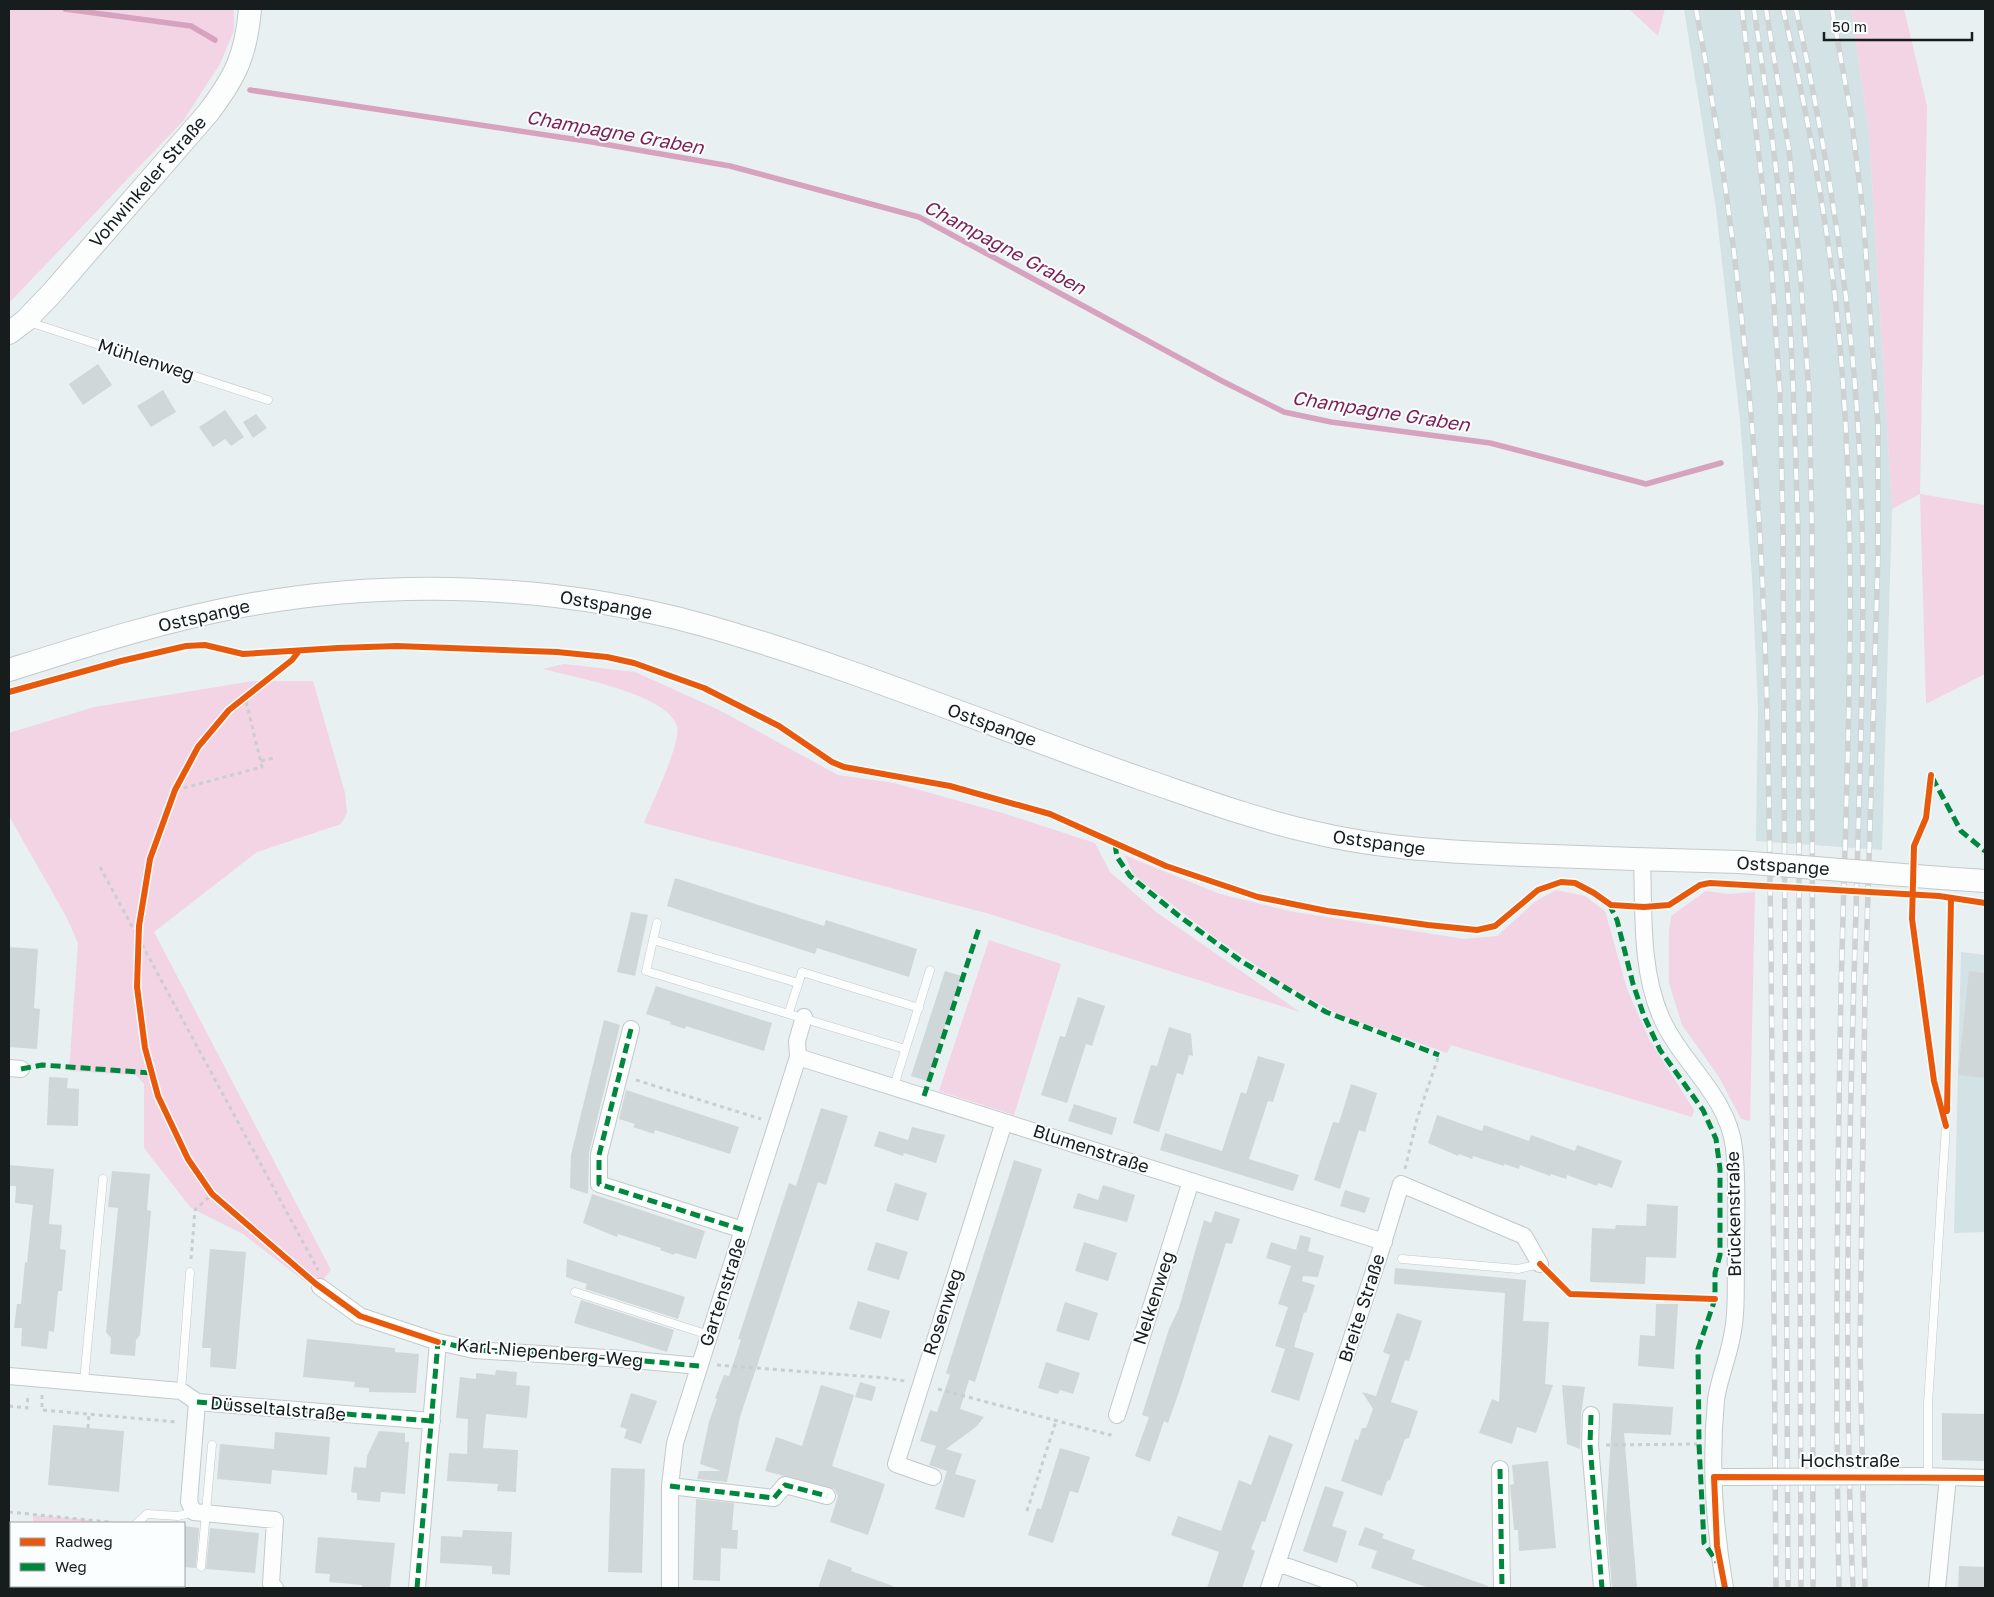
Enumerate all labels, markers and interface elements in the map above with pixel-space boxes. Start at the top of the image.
scale bar [1824,10,1972,42]
text: 50 m [1832,17,1867,35]
water label: Champagne Graben [525,105,707,159]
street label: Vohwinkeler Straße [84,111,210,252]
water label: Champagne Graben [921,194,1091,299]
street label: Mühlenweg [95,333,197,385]
water label: Champagne Graben [1291,385,1473,436]
street label: Ostspange [558,585,654,623]
street label: Ostspange [156,594,252,636]
street label: Ostspange [945,698,1040,750]
street label: Ostspange [1331,825,1427,859]
street label: Ostspange [1736,851,1830,879]
street label: Blumenstraße [1030,1119,1152,1177]
street label: Brückenstraße [1721,1151,1745,1277]
street label: Gartenstraße [694,1234,750,1349]
street label: Nelkenweg [1128,1248,1178,1347]
street label: Breite Straße [1333,1251,1389,1365]
street label: Rosenweg [918,1266,966,1358]
street label: Karl-Niepenberg-Weg [456,1333,644,1371]
street label: Düsseltalstraße [209,1391,347,1425]
street label: Hochstraße [1800,1449,1900,1471]
legend [10,1522,185,1587]
text: Radweg [55,1532,113,1550]
text: Weg [55,1557,87,1575]

